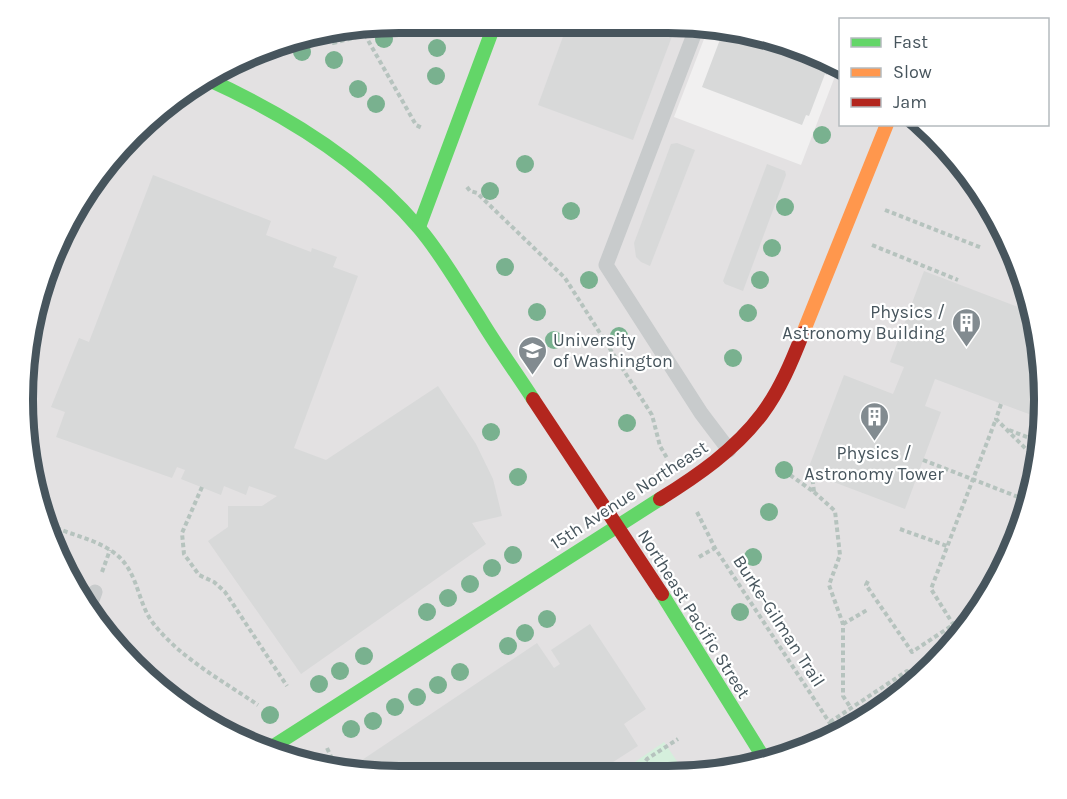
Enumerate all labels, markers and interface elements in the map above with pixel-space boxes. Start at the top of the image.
legend [839,18,1049,126]
text: Fast [893,31,928,53]
text: Slow [893,61,932,83]
text: Jam [893,91,927,113]
place label: Physics / Astronomy Building [782,301,945,344]
building icon: Physics / Astronomy Building [950,306,982,348]
place label: University of Washington [553,329,673,372]
school or university icon: University of Washington [516,334,548,376]
building icon: Physics / Astronomy Tower [858,400,890,442]
street label: 15th Avenue Northeast [546,436,712,554]
place label: Physics / Astronomy Tower [804,442,944,485]
street label: Northeast Pacific Street [633,525,755,703]
street label: Burke-Gilman Trail [728,551,830,691]

